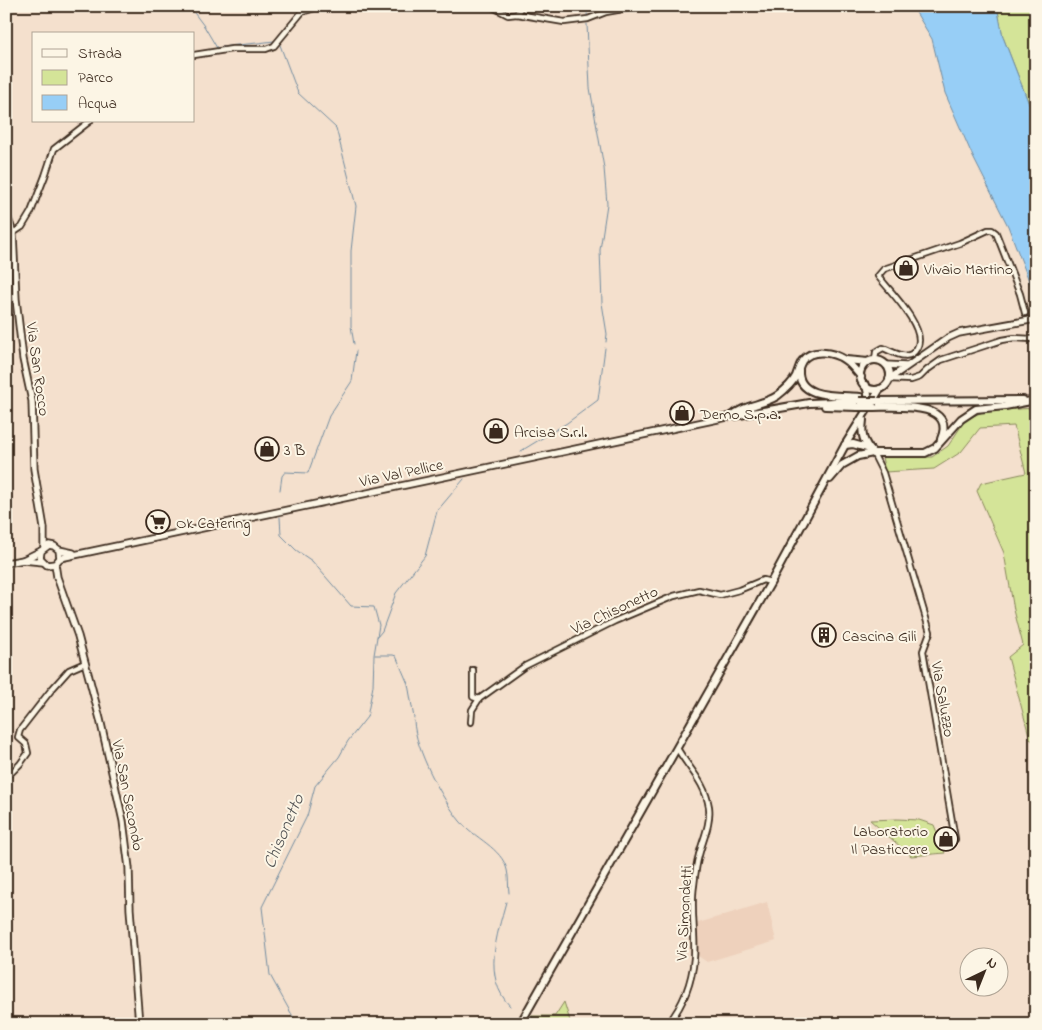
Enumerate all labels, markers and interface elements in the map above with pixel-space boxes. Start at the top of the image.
legend [32,32,195,122]
text: Strada [78,43,122,65]
text: Parco [78,67,113,89]
text: Acqua [78,93,117,115]
shop icon: Vivaio Martino [893,255,919,281]
place label: Vivaio Martino [923,258,1013,282]
street label: Via San Rocco [18,320,55,418]
shop icon: Demo S.p.a. [669,400,695,426]
place label: Demo S.p.a. [699,403,781,427]
shop icon: Arcisa S.r.l. [483,418,509,444]
place label: Arcisa S.r.l. [514,421,587,445]
shop icon: 3 B [254,436,280,462]
place label: 3 B [284,439,306,463]
street label: Via Val Pellice [357,453,446,495]
supermarket icon: Ok Catering [145,509,171,535]
place label: Ok Catering [176,512,250,536]
street label: Via Chisonetto [566,580,662,642]
building icon: Cascina Gili [811,622,837,648]
place label: Cascina Gili [842,625,917,649]
street label: Via Saluzzo [923,659,960,739]
street label: Via San Secondo [104,737,150,853]
water label: Chisonetto [258,790,312,873]
place label: Laboratorio Il Pasticcere [851,820,929,862]
shop icon: Laboratorio Il Pasticcere [933,826,959,852]
street label: Via Simondetti [670,865,699,962]
north arrow [960,948,1010,998]
text: N [981,953,1002,974]

